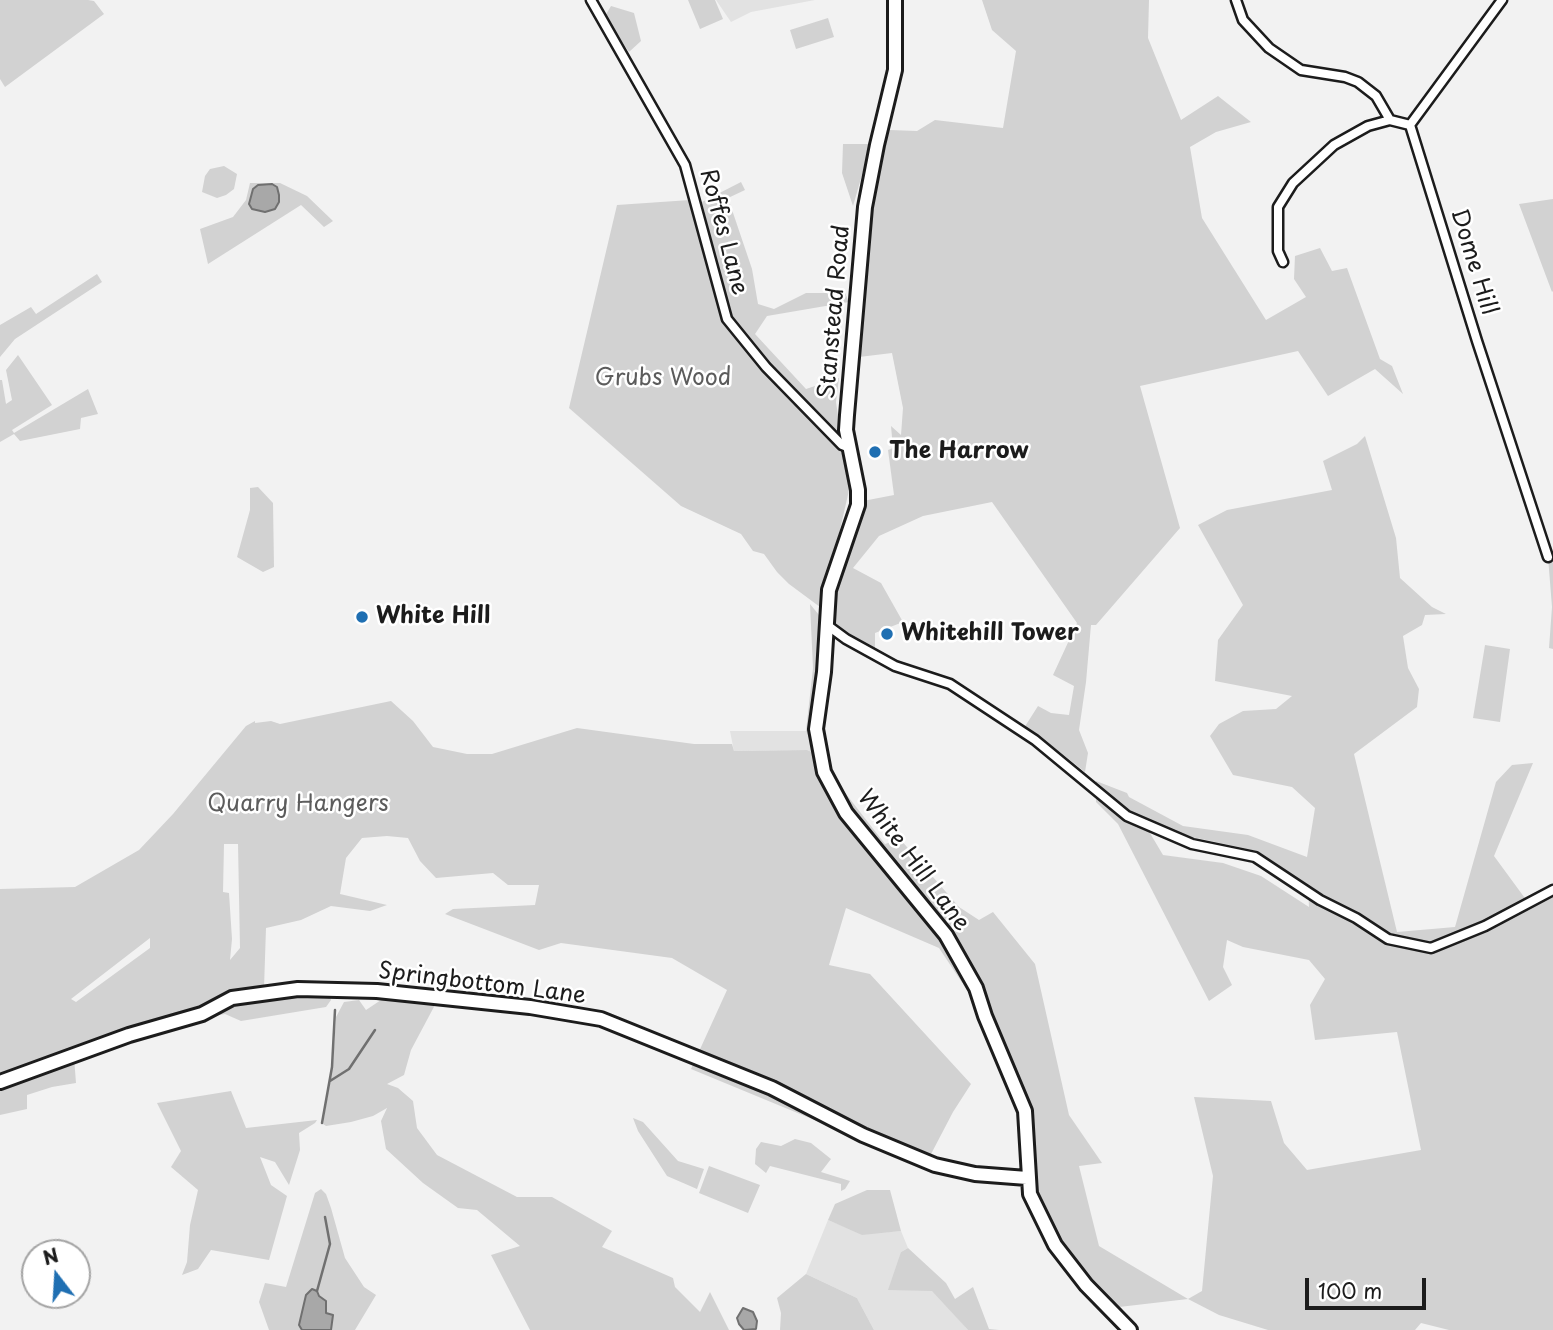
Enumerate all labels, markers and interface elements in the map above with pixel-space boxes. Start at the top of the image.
street label: Roffes Lane [693,166,753,298]
street label: Dome Hill [1444,206,1502,318]
street label: Stanstead Road [814,224,856,400]
park label: Grubs Wood [595,365,731,393]
place label: The Harrow [889,438,1029,466]
marker: The Harrow [867,444,883,460]
place label: White Hill [376,603,490,631]
marker: White Hill [354,609,370,625]
place label: Whitehill Tower [901,620,1079,648]
marker: Whitehill Tower [879,626,895,642]
street label: White Hill Lane [851,785,975,937]
park label: Quarry Hangers [207,791,389,819]
street label: Springbottom Lane [377,958,587,1010]
north arrow [21,1239,91,1309]
text: N [39,1240,62,1271]
scale bar [1308,1264,1429,1308]
text: 100 m [1318,1274,1382,1306]

